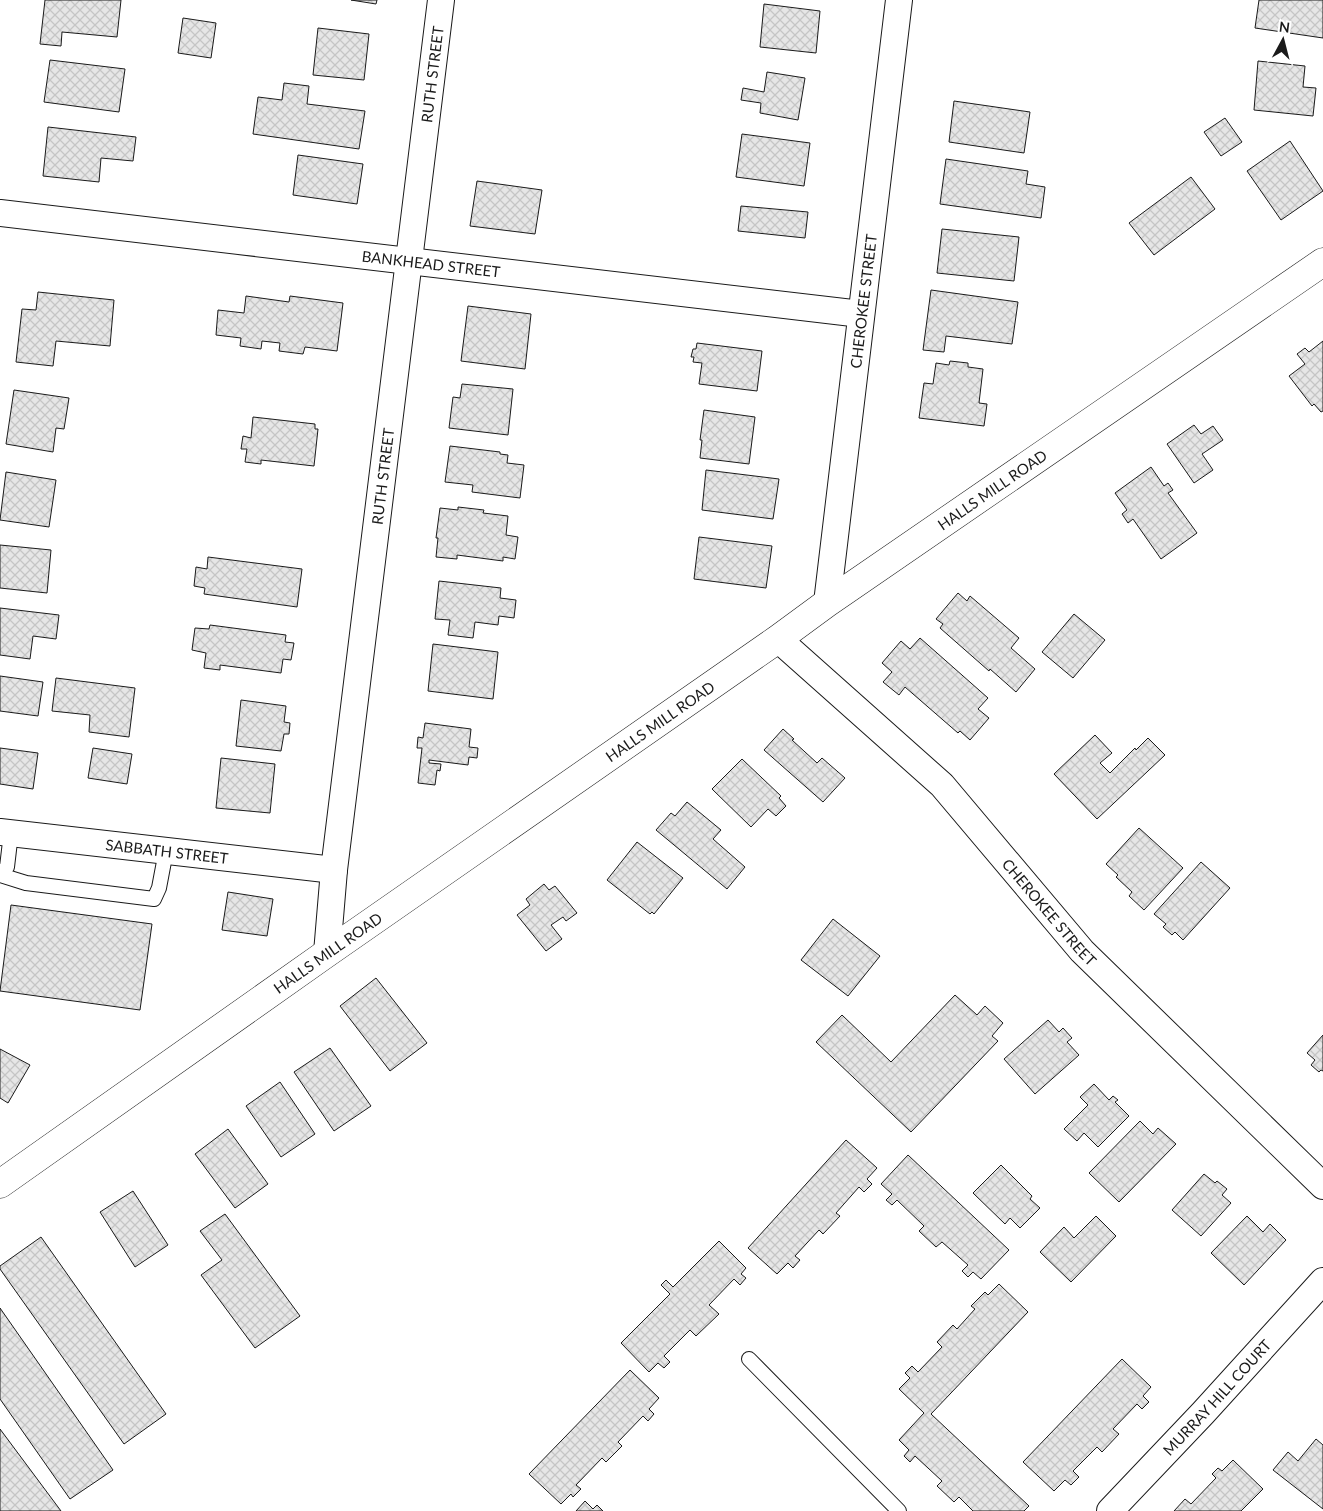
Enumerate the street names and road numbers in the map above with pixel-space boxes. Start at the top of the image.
street label: RUTH STREET [417,25,447,124]
street label: CHEROKEE STREET [846,233,880,369]
street label: BANKHEAD STREET [361,247,501,281]
street label: RUTH STREET [368,427,397,526]
street label: HALLS MILL ROAD [934,446,1050,533]
street label: HALLS MILL ROAD [602,677,718,765]
street label: SABBATH STREET [105,835,229,867]
street label: CHEROKEE STREET [999,855,1100,969]
street label: HALLS MILL ROAD [270,909,385,997]
street label: MURRAY HILL COURT [1159,1336,1275,1459]

